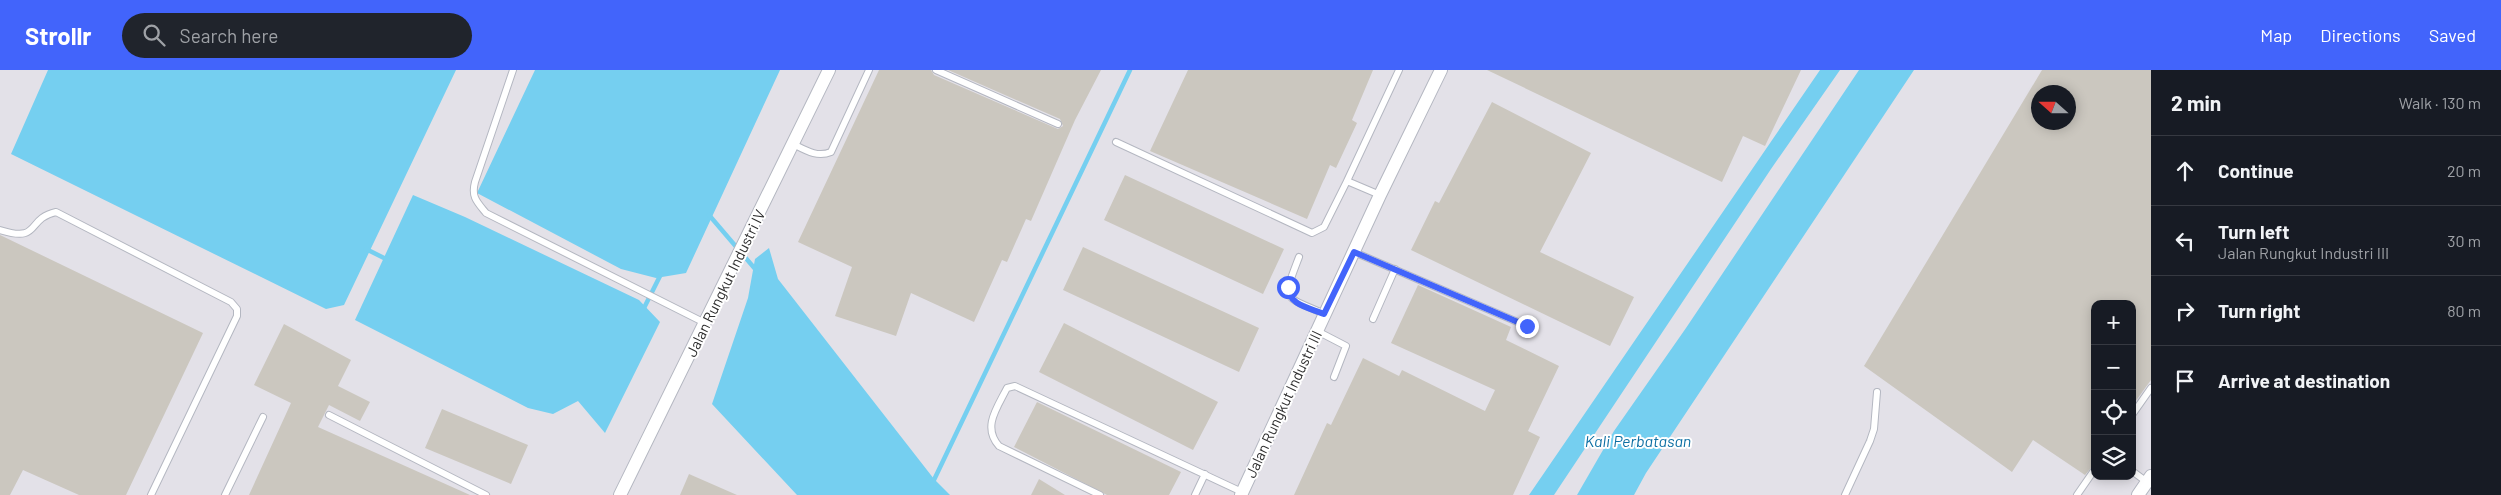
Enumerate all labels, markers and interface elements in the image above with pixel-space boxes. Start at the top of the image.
search box [122,13,472,58]
text: Strollr [25,21,92,50]
icon: search [140,21,168,49]
text: Search here [180,24,278,47]
text: Map [2260,24,2292,46]
text: Directions [2320,24,2401,46]
text: Saved [2429,24,2476,46]
north arrow [2031,85,2076,130]
text: 2 min [2171,90,2221,115]
text: Walk · 130 m [2399,93,2481,112]
icon: ahead [2171,157,2199,185]
text: Continue [2218,159,2294,182]
text: 20 m [2447,161,2481,180]
street label: Jalan Rungkut Industri IV [681,206,769,360]
text: Turn left [2218,220,2289,243]
icon: left [2171,227,2199,255]
text: 30 m [2447,231,2481,250]
text: Jalan Rungkut Industri III [2218,243,2389,262]
route start [1277,276,1300,299]
icon: right [2171,297,2199,325]
text: Turn right [2218,299,2300,322]
map controls [2091,300,2136,480]
button: + [2091,300,2136,345]
text: 80 m [2447,301,2481,320]
route end [1516,315,1539,338]
street label: Jalan Rungkut Industri III [1241,327,1325,481]
button: − [2091,345,2136,390]
icon: arrive [2171,367,2199,395]
text: Arrive at destination [2218,369,2390,392]
button: locate [2091,390,2136,435]
water label: Kali Perbatasan [1585,431,1691,450]
button: layers [2091,435,2136,480]

